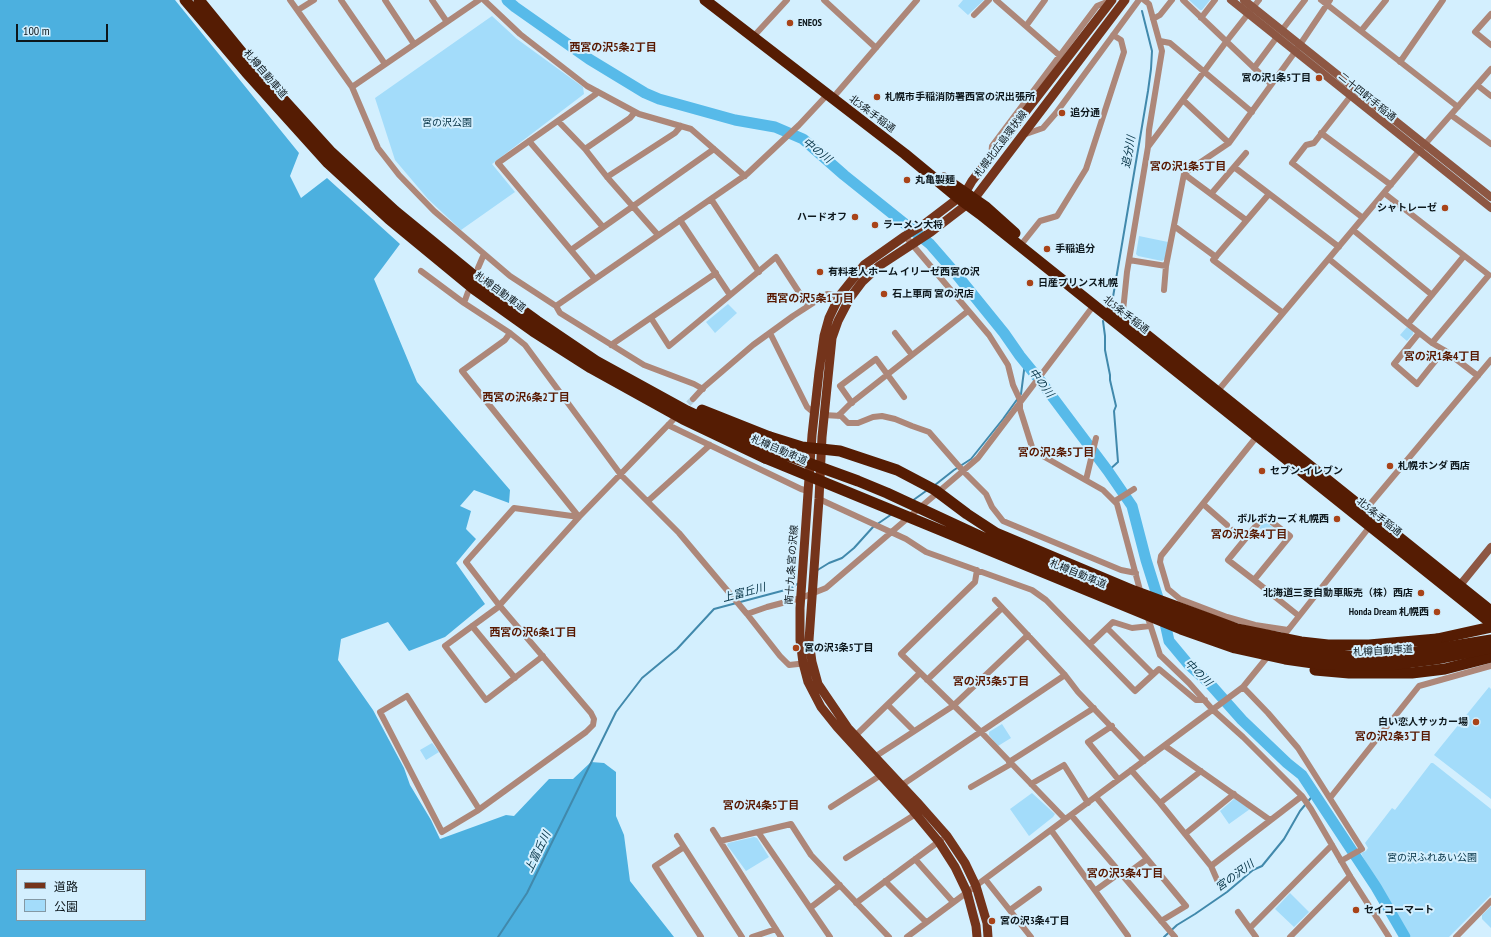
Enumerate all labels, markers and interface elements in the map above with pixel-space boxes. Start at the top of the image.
scale bar [18,16,110,42]
place label: ENEOS [798,17,822,29]
marker: ENEOS [785,18,795,28]
text: 100 m [23,23,50,38]
district label: 西宮の沢5条2丁目 [569,41,657,55]
street label: 札樽自動車道 [241,47,289,101]
street label: 二十四軒手稲通 [1336,70,1398,124]
place label: 宮の沢1条5丁目 [1241,72,1311,84]
marker: 宮の沢1条5丁目 [1314,73,1324,83]
place label: 札幌市手稲消防署西宮の沢出張所 [885,91,1035,103]
marker: 札幌市手稲消防署西宮の沢出張所 [872,92,882,102]
street label: 北5条手稲通 [847,93,897,135]
place label: 追分通 [1070,107,1100,119]
street label: 札幌北広島環状線 [972,108,1030,180]
marker: 追分通 [1057,108,1067,118]
park label: 宮の沢公園 [422,117,472,129]
water label: 追分川 [1120,135,1138,169]
water label: 中の川 [800,136,834,166]
district label: 宮の沢1条5丁目 [1150,160,1226,174]
place label: 丸亀製麺 [915,174,955,186]
marker: 丸亀製麺 [902,175,912,185]
place label: シャトレーゼ [1377,202,1437,214]
marker: シャトレーゼ [1440,203,1450,213]
place label: ハードオフ [797,211,847,223]
marker: ハードオフ [850,212,860,222]
place label: ラーメン大将 [883,219,943,231]
marker: ラーメン大将 [870,220,880,230]
place label: 手稲追分 [1055,243,1095,255]
marker: 手稲追分 [1042,244,1052,254]
place label: 有料老人ホーム イリーゼ西宮の沢 [828,266,980,278]
marker: 有料老人ホーム イリーゼ西宮の沢 [815,267,825,277]
street label: 札樽自動車道 [472,270,528,314]
place label: 日産プリンス札幌 [1038,277,1118,289]
marker: 日産プリンス札幌 [1025,278,1035,288]
place label: 石上車両 宮の沢店 [892,288,974,300]
marker: 石上車両 宮の沢店 [879,289,889,299]
district label: 西宮の沢5条1丁目 [766,292,854,306]
street label: 北5条手稲通 [1101,293,1151,337]
district label: 宮の沢1条4丁目 [1404,350,1480,364]
water label: 中の川 [1026,366,1056,400]
district label: 西宮の沢6条2丁目 [482,391,570,405]
street label: 札樽自動車道 [749,433,809,467]
district label: 宮の沢2条5丁目 [1018,446,1094,460]
place label: 札幌ホンダ 西店 [1398,460,1470,472]
marker: 札幌ホンダ 西店 [1385,461,1395,471]
place label: セブン-イレブン [1270,465,1343,477]
marker: セブン-イレブン [1257,466,1267,476]
street label: 北5条手稲通 [1354,495,1404,539]
place label: ボルボカーズ 札幌西 [1237,513,1329,525]
marker: ボルボカーズ 札幌西 [1332,514,1342,524]
street label: 南十九条宮の沢線 [783,525,801,605]
district label: 宮の沢2条4丁目 [1211,528,1287,542]
street label: 札樽自動車道 [1048,557,1108,591]
water label: 上富丘川 [721,581,767,605]
place label: 北海道三菱自動車販売（株）西店 [1263,587,1413,599]
marker: 北海道三菱自動車販売（株）西店 [1416,588,1426,598]
place label: Honda Dream 札幌西 [1349,606,1429,618]
marker: Honda Dream 札幌西 [1432,607,1442,617]
district label: 西宮の沢6条1丁目 [489,626,577,640]
place label: 宮の沢3条5丁目 [804,642,874,654]
marker: 宮の沢3条5丁目 [791,643,801,653]
street label: 札樽自動車道 [1353,643,1413,659]
water label: 中の川 [1182,657,1214,689]
district label: 宮の沢3条5丁目 [953,675,1029,689]
place label: 白い恋人サッカー場 [1378,716,1468,728]
marker: 白い恋人サッカー場 [1471,717,1481,727]
district label: 宮の沢2条3丁目 [1355,730,1431,744]
district label: 宮の沢4条5丁目 [723,799,799,813]
water label: 上富丘川 [522,829,554,875]
park label: 宮の沢ふれあい公園 [1387,852,1477,864]
water label: 宮の沢川 [1213,858,1257,894]
district label: 宮の沢3条4丁目 [1087,867,1163,881]
legend [16,869,146,921]
text: 道路 [54,879,78,894]
text: 公園 [54,899,78,914]
place label: セイコーマート [1364,904,1434,916]
marker: セイコーマート [1351,905,1361,915]
place label: 宮の沢3条4丁目 [1000,915,1070,927]
marker: 宮の沢3条4丁目 [987,916,997,926]

